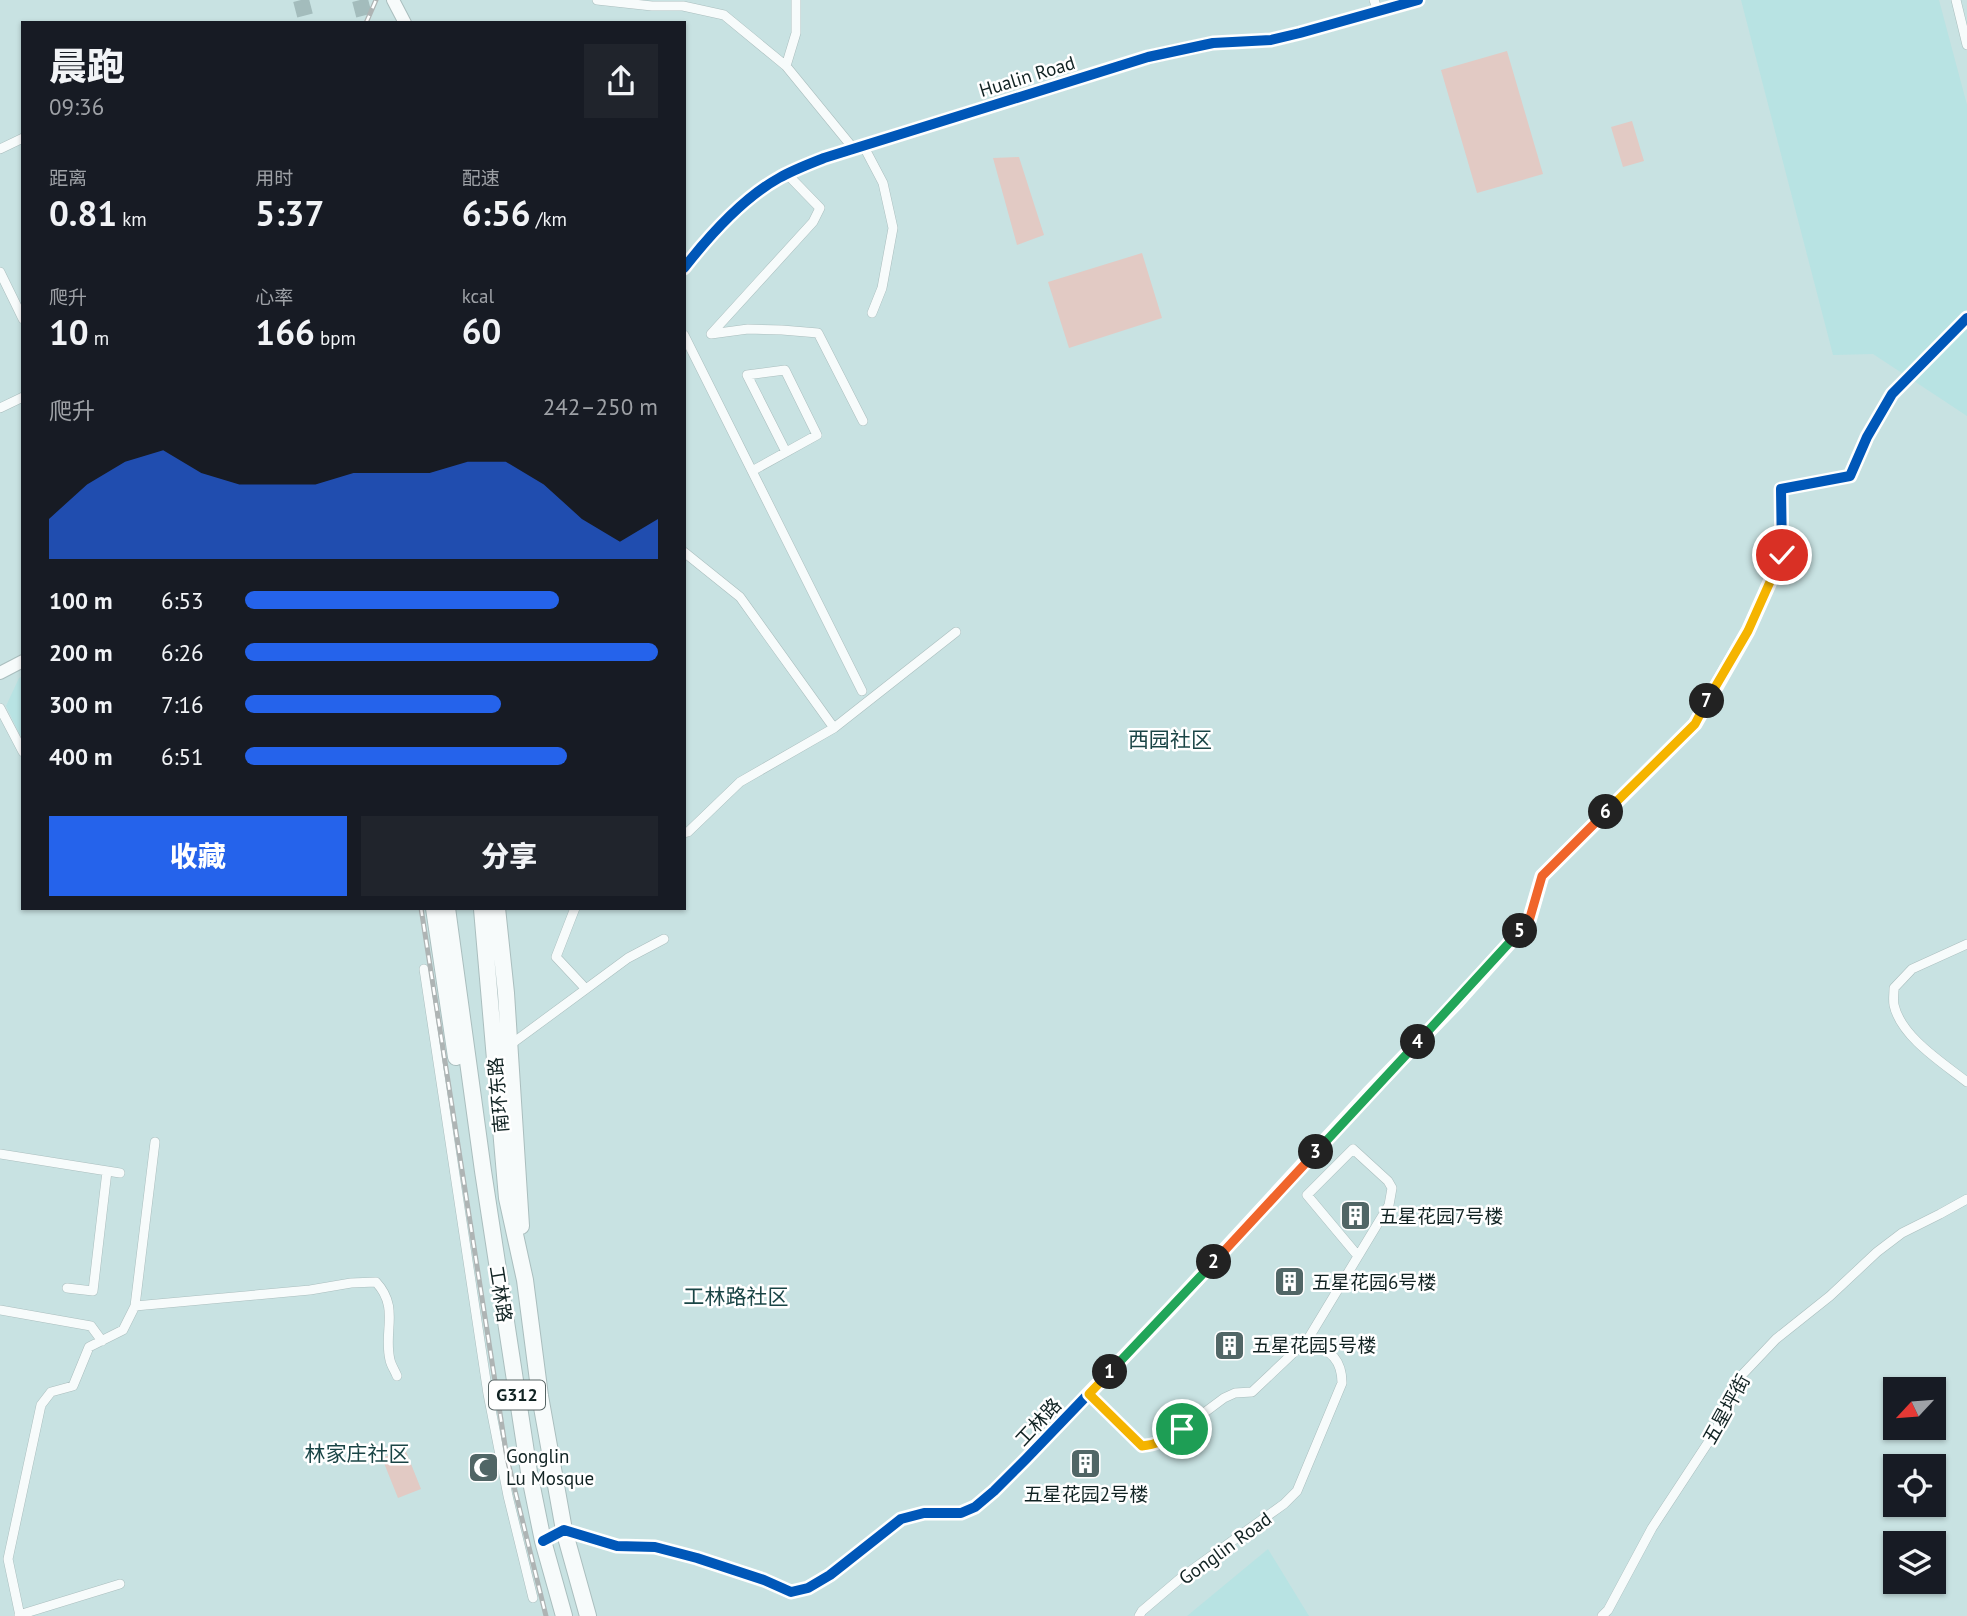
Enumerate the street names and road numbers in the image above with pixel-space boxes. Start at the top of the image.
street label: Hualin Road [976,50,1078,102]
street label: 南环东路 [483,1056,513,1134]
street label: 工林路 [485,1264,517,1324]
street label: 五星坪街 [1697,1370,1755,1448]
road number: G312 [489,1380,545,1410]
street label: 工林路 [1010,1393,1066,1451]
street label: Gonglin Road [1174,1506,1276,1590]

